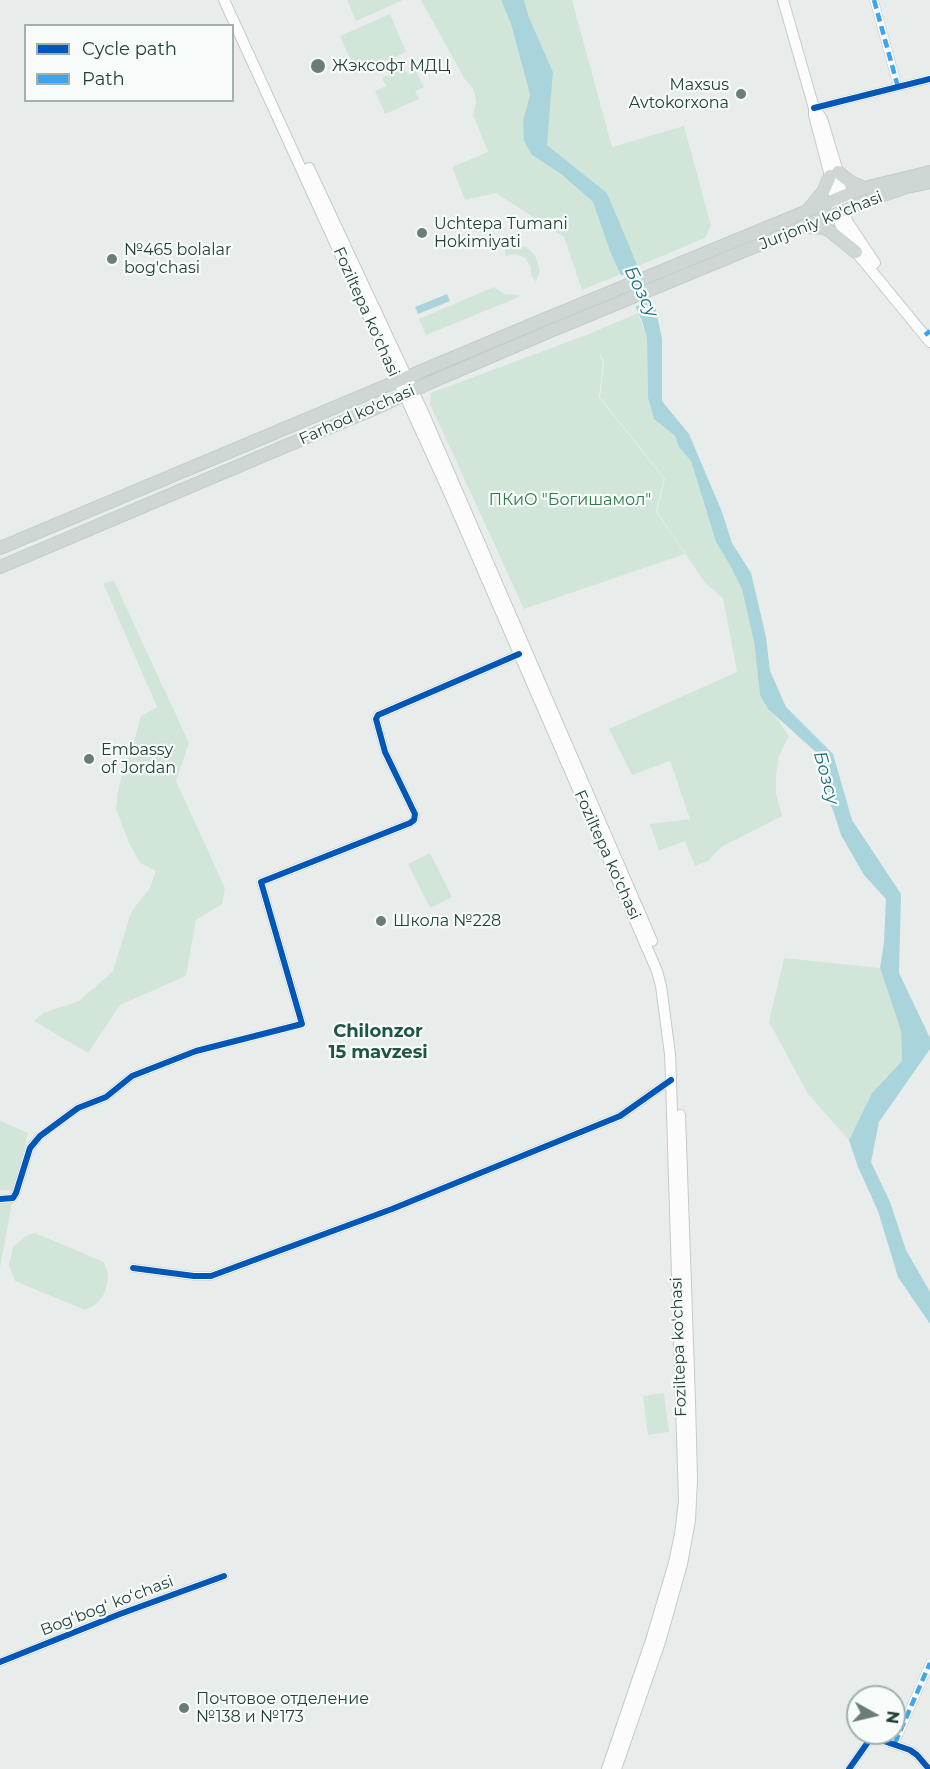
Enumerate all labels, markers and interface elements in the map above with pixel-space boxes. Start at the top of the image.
legend [24,24,234,102]
text: Cycle path [82,38,177,60]
place label: Жэксофт МДЦ [332,56,451,76]
marker: Жэксофт МДЦ [309,57,327,75]
text: Path [82,68,125,90]
place label: Maxsus Avtokorxona [629,75,729,113]
marker: Maxsus Avtokorxona [734,87,748,101]
street label: Jurjoniy ko'chasi [757,188,885,254]
place label: Uchtepa Tumani Hokimiyati [434,214,568,252]
marker: Uchtepa Tumani Hokimiyati [415,226,429,240]
place label: №465 bolalar bog'chasi [124,240,231,278]
street label: Foziltepa ko'chasi [329,244,403,380]
marker: №465 bolalar bog'chasi [105,252,119,266]
water label: Бозсу [619,263,663,321]
street label: Farhod ko'chasi [296,381,418,449]
park label: ПКиО "Богишамол" [489,490,651,510]
place label: Embassy of Jordan [101,740,176,778]
water label: Бозсу [809,749,843,807]
marker: Embassy of Jordan [82,752,96,766]
street label: Foziltepa ko'chasi [570,787,644,923]
place label: Школа №228 [393,911,501,931]
marker: Школа №228 [374,914,388,928]
district label: Chilonzor 15 mavzesi [328,1021,428,1064]
street label: Foziltepa ko'chasi [667,1277,691,1417]
street label: Bogʻbogʻ koʻchasi [38,1572,176,1640]
north arrow [846,1685,906,1745]
place label: Почтовое отделение №138 и №173 [196,1689,369,1727]
marker: Почтовое отделение №138 и №173 [177,1701,191,1715]
text: N [882,1710,903,1725]

